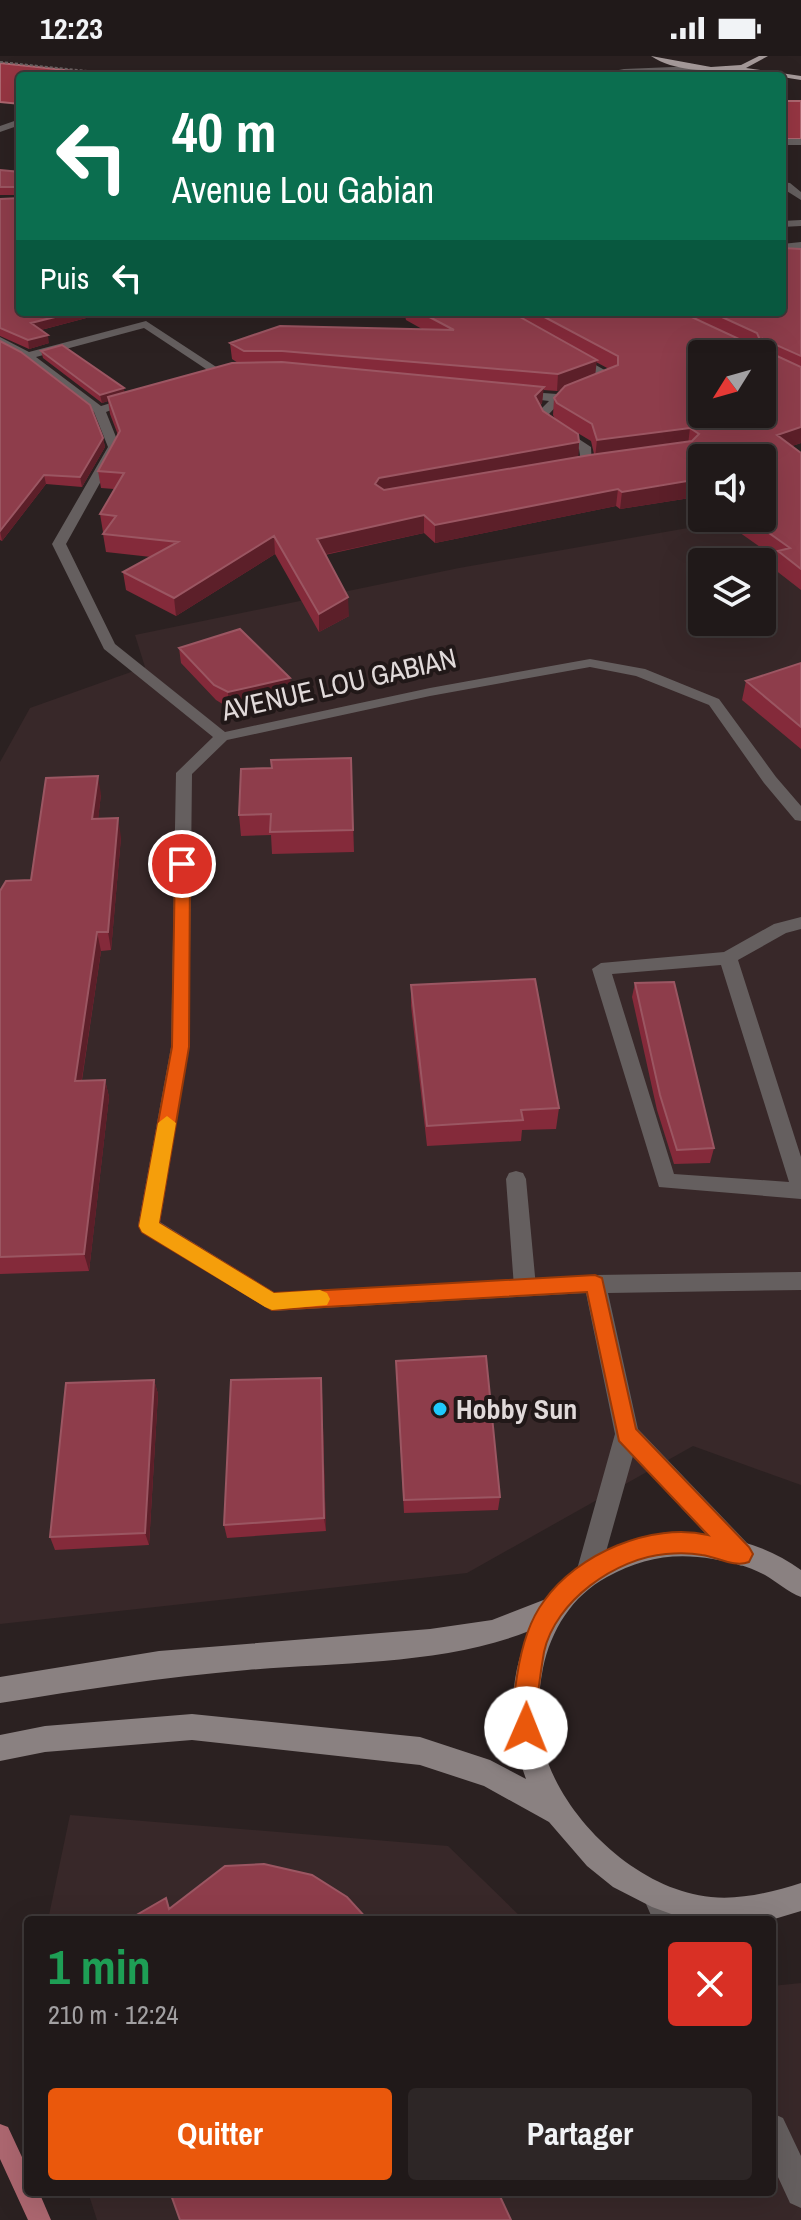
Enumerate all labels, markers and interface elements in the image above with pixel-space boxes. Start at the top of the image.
text: 12:23 [40,8,103,48]
text: 40 m [172,94,277,169]
icon: left [40,104,144,208]
text: Avenue Lou Gabian [172,166,434,214]
icon: left [105,256,149,300]
text: Puis [40,258,89,298]
north arrow [688,340,776,428]
map controls [688,340,776,636]
button: sound [688,444,776,532]
button: layers [688,548,776,636]
street label: AVENUE LOU GABIAN [217,639,460,730]
pin [148,830,216,898]
icon: arrive [160,842,204,886]
place label: Hobby Sun [456,1390,577,1428]
marker: Hobby Sun [431,1400,449,1418]
position arrow [484,1686,568,1770]
text: 1 min [48,1934,151,1999]
button: close [668,1942,752,2026]
text: 210 m · 12:24 [48,1997,178,2032]
button: Quitter [48,2088,392,2180]
button: Partager [408,2088,752,2180]

